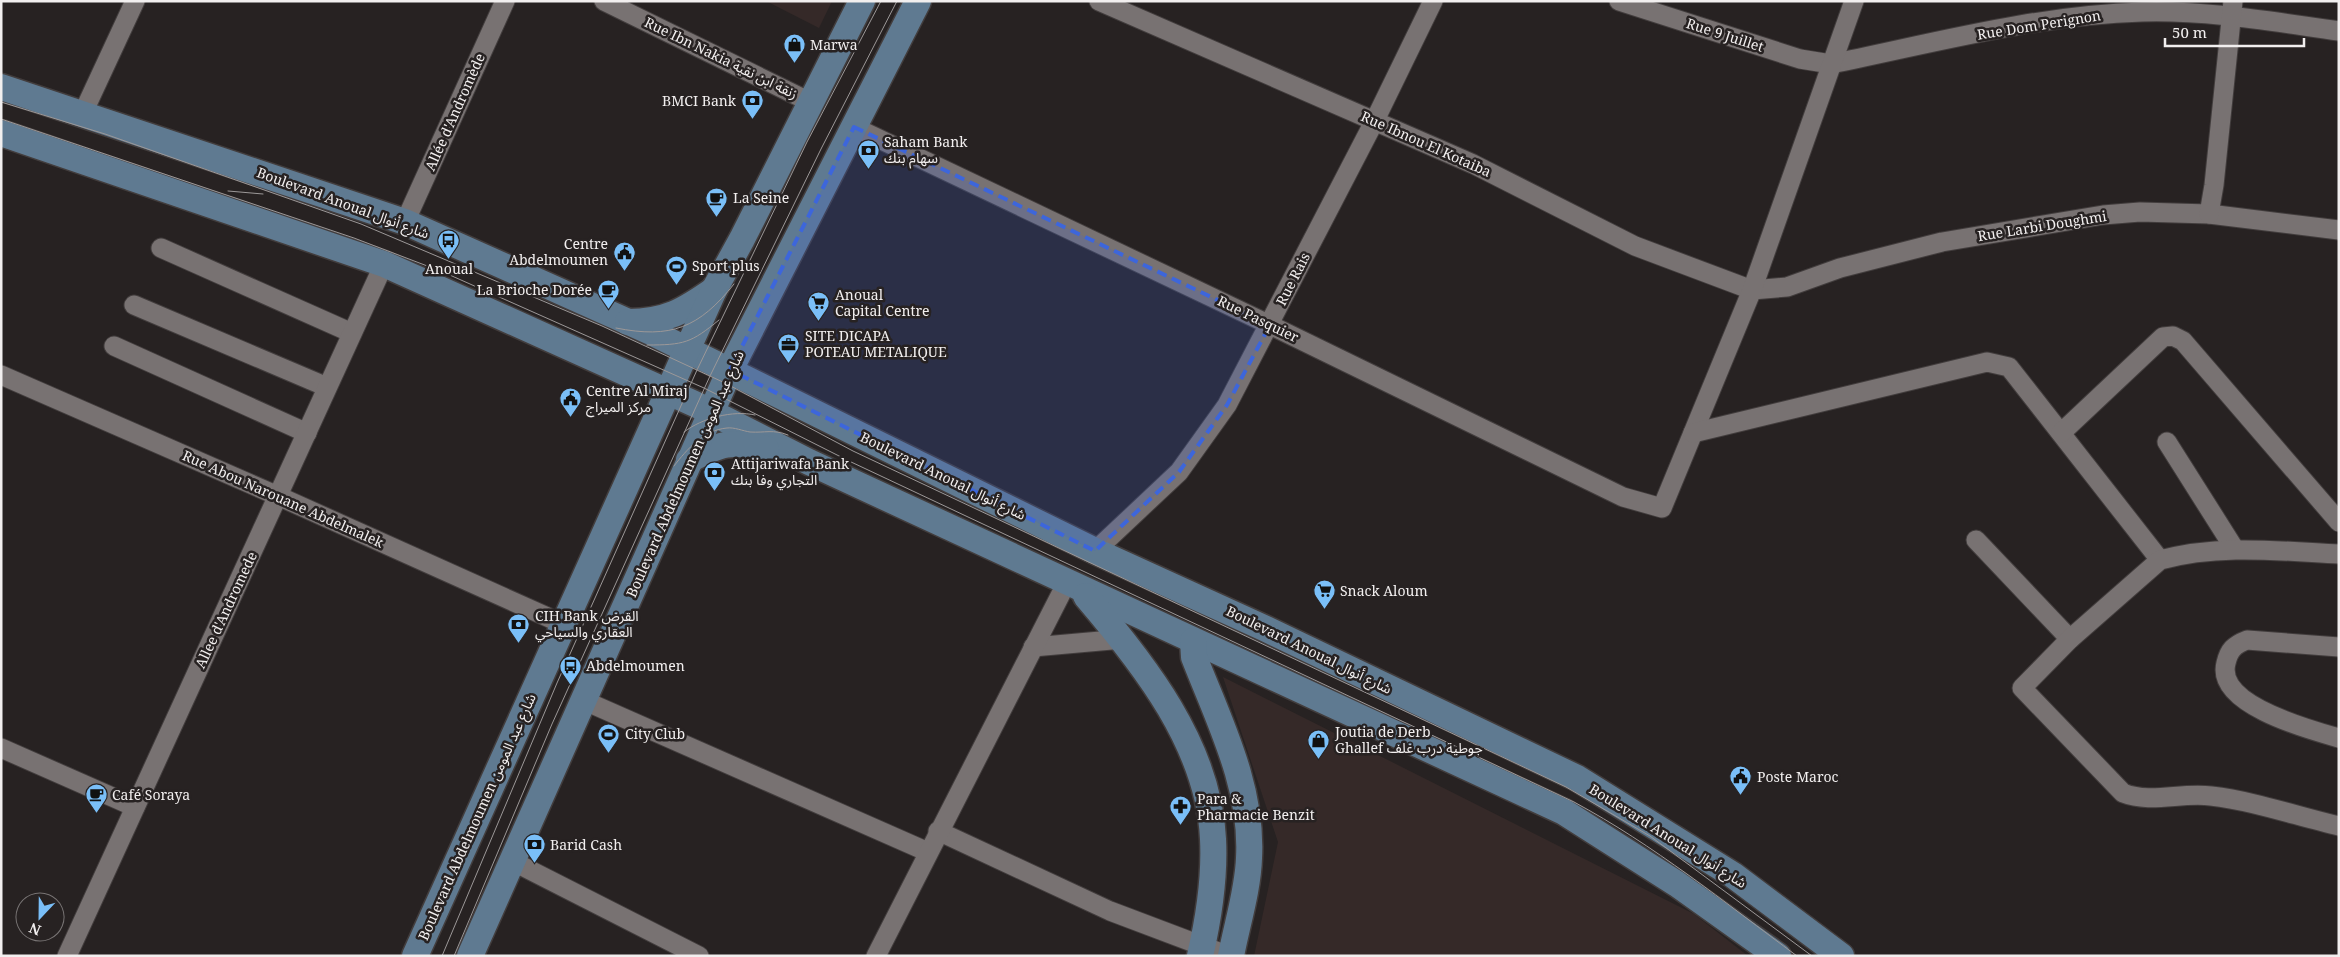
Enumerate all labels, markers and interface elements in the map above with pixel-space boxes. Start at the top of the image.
street label: Rue Dom Perignon [1976,5,2102,44]
street label: Rue Ibn Nakia زنقة ابن نقية [642,12,801,103]
street label: Rue 9 Juillet [1684,13,1766,56]
scale bar [2165,15,2304,47]
text: 50 m [2172,22,2207,42]
shop icon: Marwa [782,33,806,64]
place label: Marwa [810,35,858,54]
street label: Allée d'Andromède [420,50,489,174]
bank icon: BMCI Bank [740,89,764,120]
place label: BMCI Bank [662,91,737,110]
street label: Rue Ibnou El Kotaiba [1358,106,1494,181]
place label: Saham Bank سهام بنك [884,132,968,169]
bank icon: Saham Bank سهام بنك [856,138,880,169]
street label: Boulevard Anoual شارع أنوال [254,162,432,244]
cafe icon: La Seine [705,186,729,217]
place label: La Seine [733,188,789,207]
street label: Rue Larbi Doughmi [1976,206,2108,245]
bus stop icon: Anoual [437,229,461,260]
place label: Centre Abdelmoumen [509,234,608,269]
public building icon: Centre Abdelmoumen [612,240,636,271]
street label: Rue Rais [1271,249,1314,309]
sports icon: Sport plus [664,254,688,285]
place label: Sport plus [692,256,760,275]
place label: Anoual [425,259,474,278]
cafe icon: La Brioche Dorée [596,278,620,309]
place label: La Brioche Dorée [477,280,592,299]
place label: Anoual Capital Centre [835,285,929,320]
supermarket icon: Anoual Capital Centre [807,291,831,322]
street label: Rue Pasquier [1215,291,1302,347]
place label: SITE DICAPA POTEAU METALIQUE [805,326,947,361]
office icon: SITE DICAPA POTEAU METALIQUE [777,332,801,363]
street label: Boulevard Abdelmoumen شارع عبد المومن [621,347,750,601]
place label: Centre Al Miraj مركز الميراج [586,381,688,418]
public building icon: Centre Al Miraj مركز الميراج [558,387,582,418]
street label: Boulevard Anoual شارع أنوال [856,427,1029,526]
street label: Rue Abou Narouane Abdelmalek [180,445,388,552]
place label: Attijariwafa Bank التجاري وفا بنك [731,454,850,491]
bank icon: Attijariwafa Bank التجاري وفا بنك [703,460,727,491]
street label: Allee d'Andromede [190,548,261,671]
supermarket icon: Snack Aloum [1312,579,1336,610]
place label: Snack Aloum [1340,581,1428,600]
street label: Boulevard Anoual شارع أنوال [1222,601,1395,700]
place label: CIH Bank القرض العقاري والسياحي [535,606,639,643]
bank icon: CIH Bank القرض العقاري والسياحي [507,612,531,643]
bus stop icon: Abdelmoumen [558,654,582,685]
place label: Abdelmoumen [586,656,685,675]
street label: Boulevard Abdelmoumen شارع عبد المومن [413,690,542,944]
sports icon: City Club [597,722,621,753]
place label: Joutia de Derb Ghallef جوطية درب غلف [1334,722,1483,757]
place label: City Club [625,724,685,743]
shop icon: Joutia de Derb Ghallef جوطية درب غلف [1307,728,1331,759]
public building icon: Poste Maroc [1729,765,1753,796]
place label: Poste Maroc [1757,767,1839,786]
street label: Boulevard Anoual شارع أنوال [1585,779,1751,894]
cafe icon: Café Soraya [84,783,108,814]
place label: Café Soraya [112,785,190,804]
place label: Para & Pharmacie Benzit [1197,789,1315,824]
pharmacy icon: Para & Pharmacie Benzit [1169,795,1193,826]
bank icon: Barid Cash [522,833,546,864]
place label: Barid Cash [550,835,622,854]
north arrow [15,892,65,942]
text: N [26,919,44,940]

